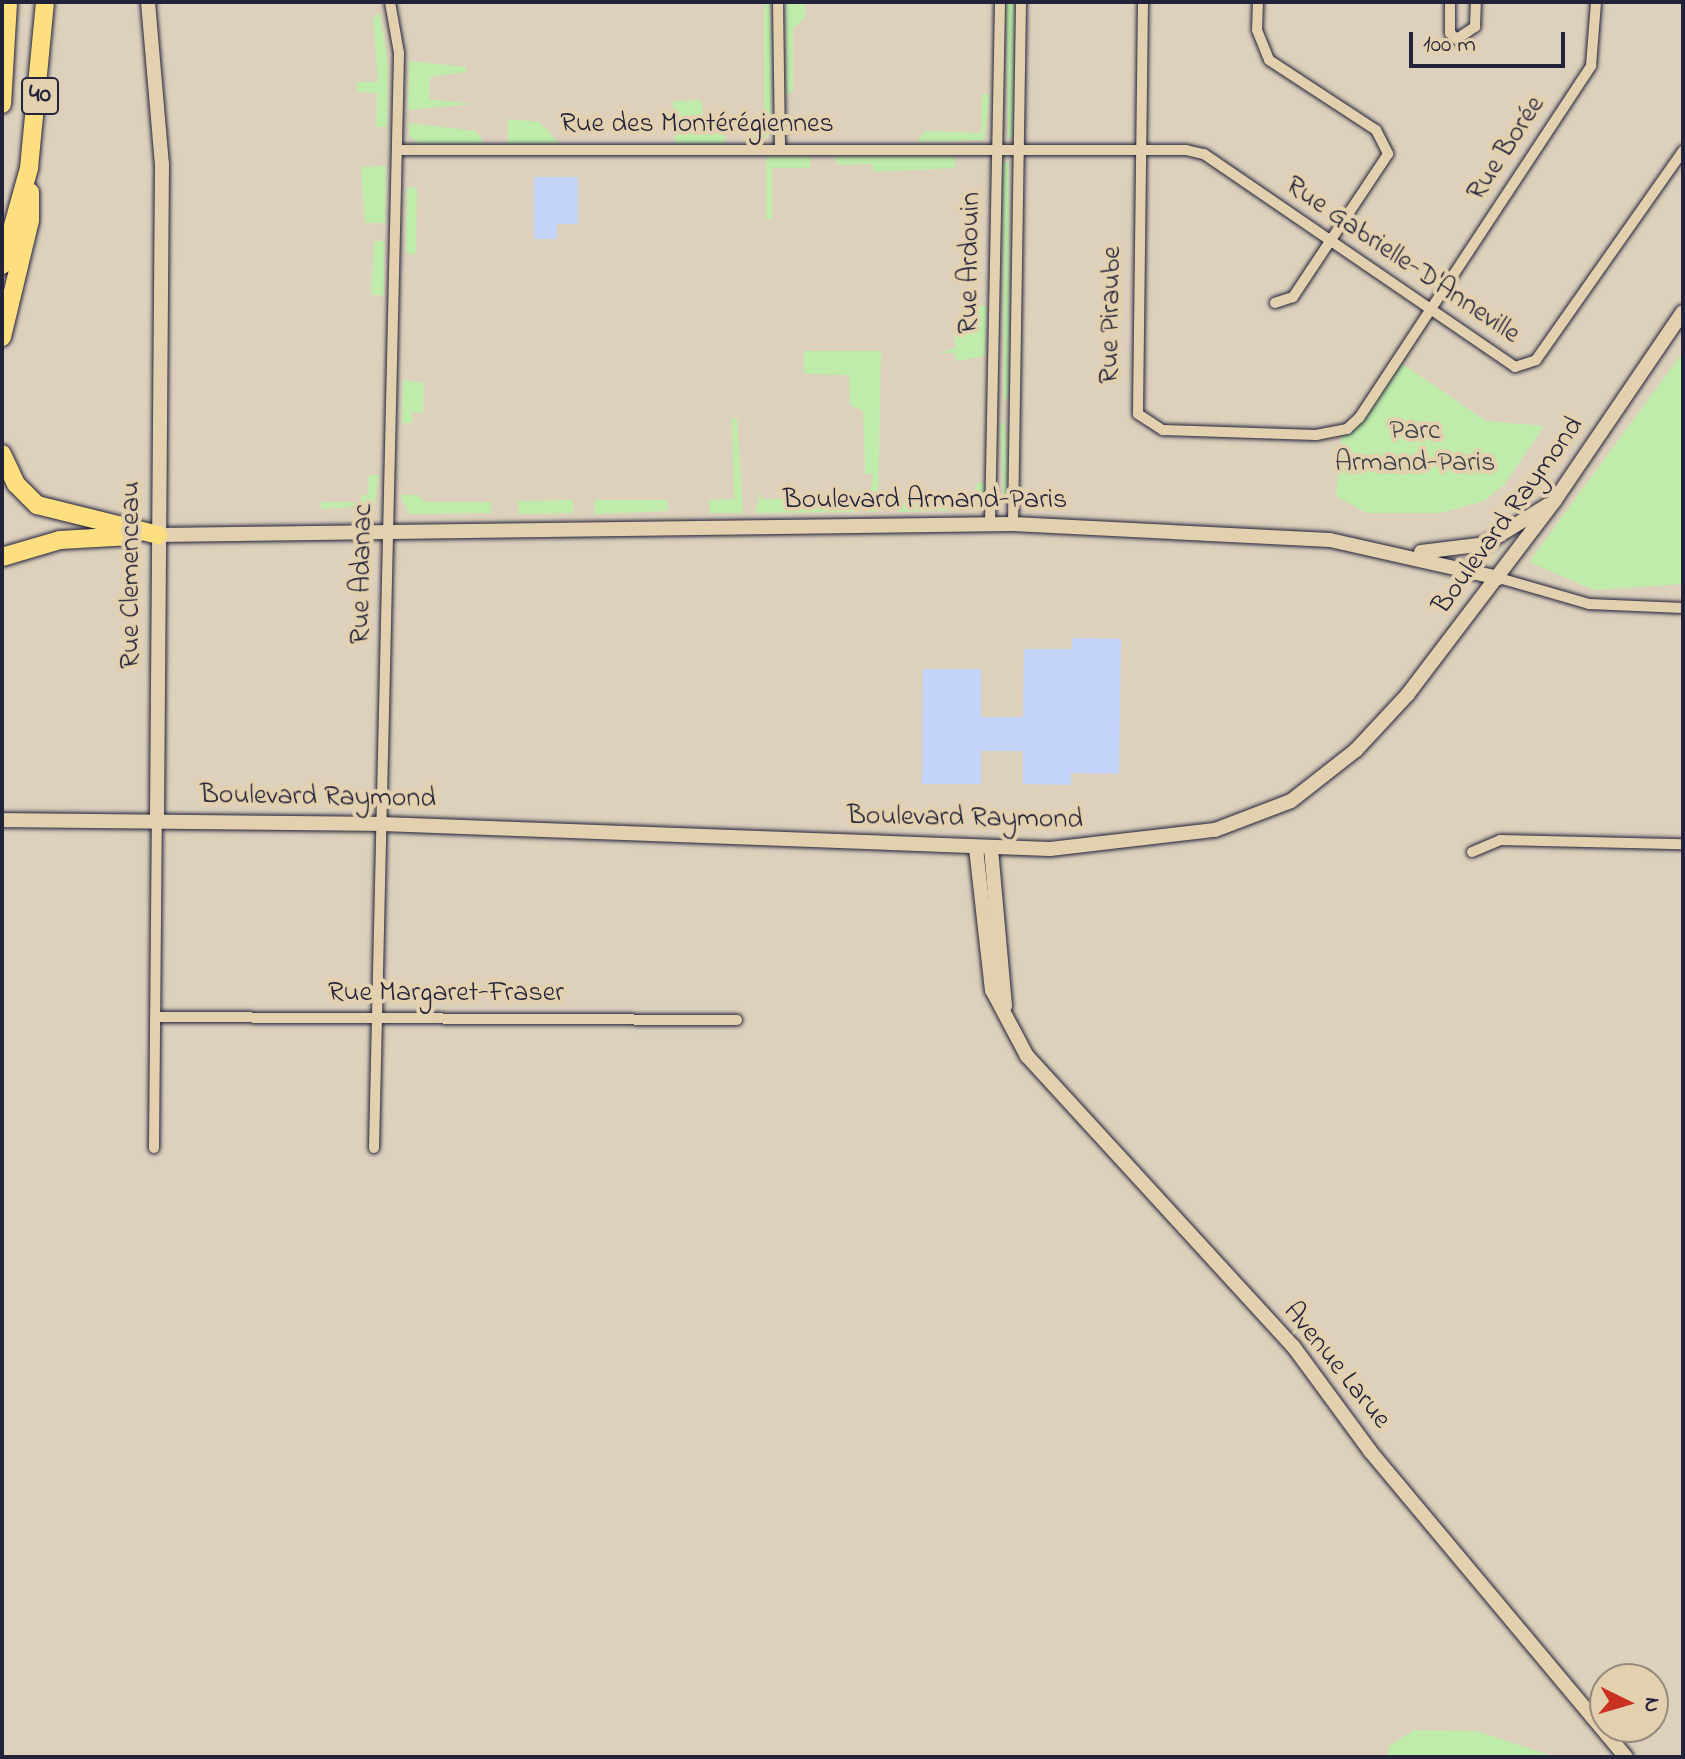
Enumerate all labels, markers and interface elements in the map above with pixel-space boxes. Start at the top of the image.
scale bar [1413,16,1569,66]
text: 100 m [1423,28,1476,63]
road number: 40 [20,74,60,118]
street label: Rue Borée [1461,90,1553,208]
street label: Rue des Montérégiennes [560,108,834,142]
street label: Rue Gabrielle-D'Anneville [1278,170,1526,352]
street label: Rue Ardouin [953,192,989,334]
street label: Rue Piraube [1094,246,1130,384]
street label: Boulevard Raymond [1426,411,1592,621]
park label: Parc Armand-Paris [1335,415,1495,481]
street label: Rue Clemenceau [115,481,149,669]
street label: Boulevard Armand-Paris [783,484,1067,518]
street label: Rue Adanac [345,504,381,644]
street label: Boulevard Raymond [200,779,436,817]
street label: Boulevard Raymond [847,800,1083,838]
street label: Rue Margaret-Fraser [328,977,564,1011]
street label: Avenue Larue [1275,1296,1397,1436]
north arrow [1589,1663,1669,1743]
text: N [1634,1696,1668,1714]

